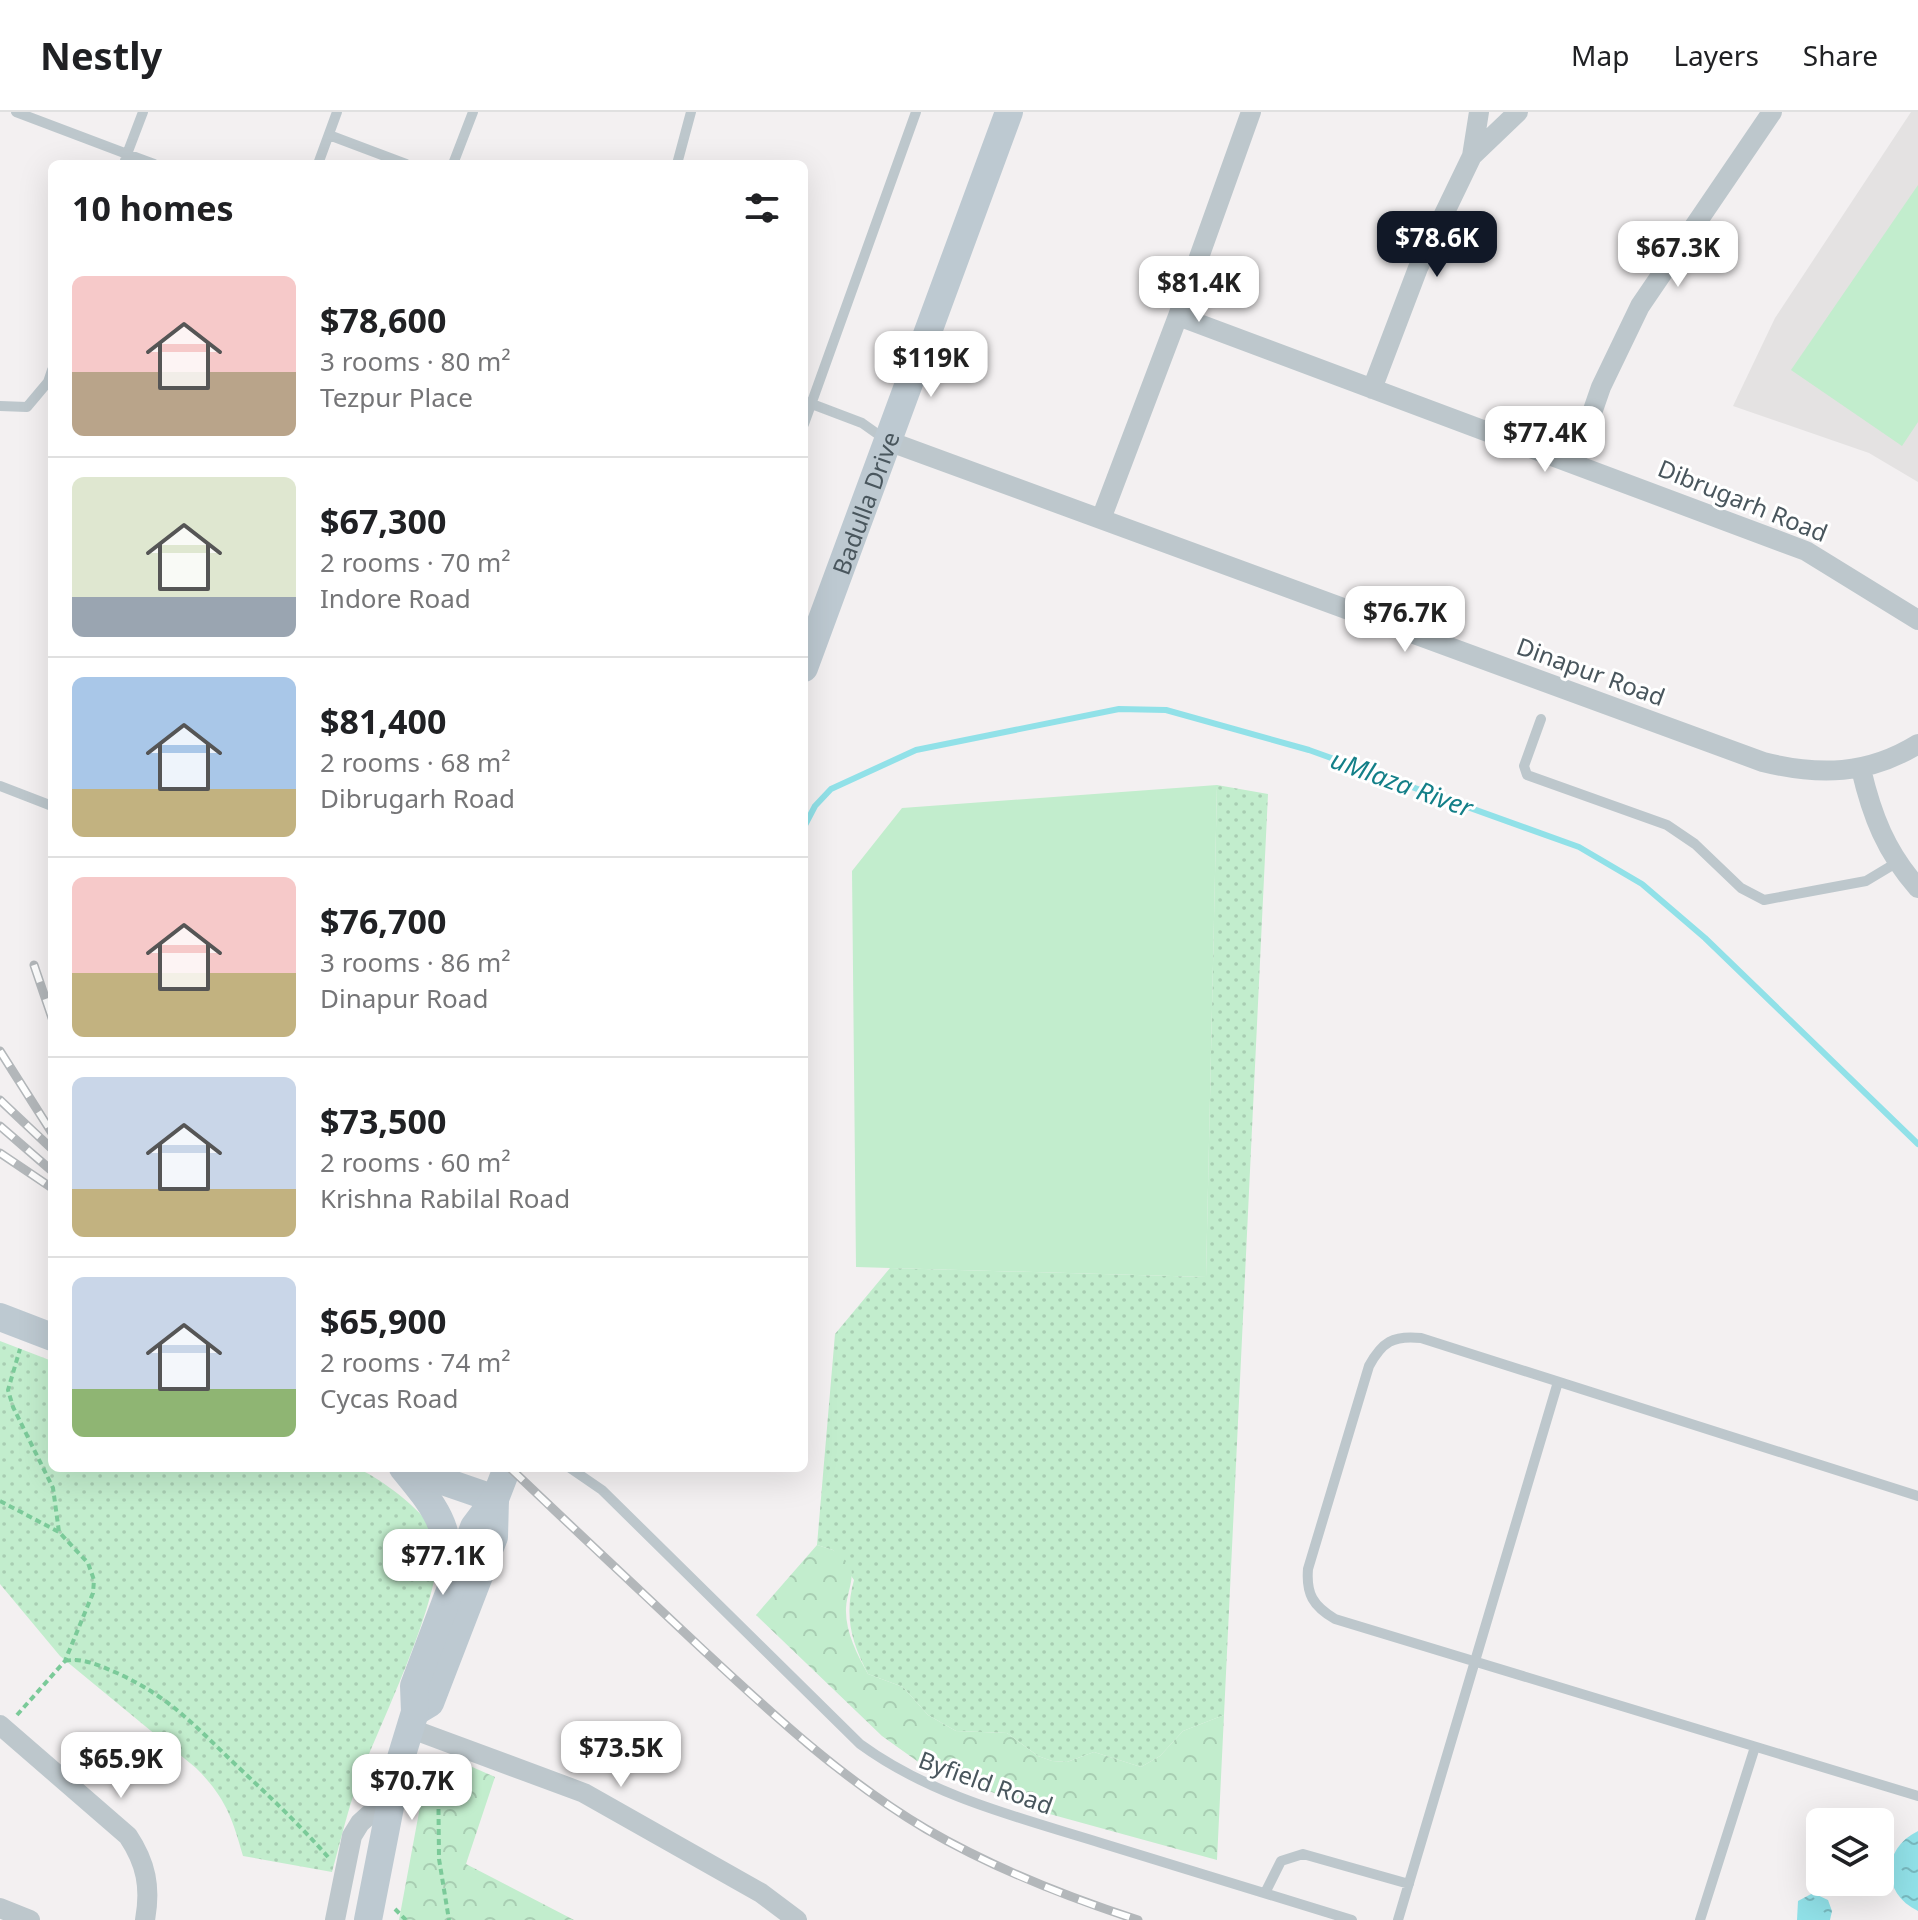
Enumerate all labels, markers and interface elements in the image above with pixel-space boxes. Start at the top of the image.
text: Nestly [40,29,162,81]
text: Map [1571,36,1629,74]
text: Layers [1673,36,1759,74]
text: Share [1803,36,1878,74]
text: 10 homes [72,185,234,231]
icon: filters [740,186,784,230]
pin: $78.6K [1372,211,1502,279]
text: $78.6K [1395,219,1479,255]
pin: $67.3K [1613,221,1743,289]
text: $67.3K [1636,229,1720,265]
pin: $81.4K [1134,256,1264,324]
text: $81.4K [1157,264,1241,300]
text: $78,600 [320,297,446,343]
icon: home [136,308,232,404]
pin: $119K [875,331,987,399]
text: $119K [893,339,969,375]
text: 3 rooms · 80 m² [320,343,510,379]
text: Tezpur Place [320,379,473,415]
pin: $77.4K [1480,406,1610,474]
text: $77.4K [1503,414,1587,450]
street label: Badulla Drive [823,427,906,579]
street label: Dibrugarh Road [1653,451,1833,549]
text: $67,300 [320,498,446,544]
icon: home [136,509,232,605]
text: 2 rooms · 70 m² [320,544,510,580]
text: Indore Road [320,580,471,616]
pin: $76.7K [1340,586,1470,654]
text: $76.7K [1363,594,1447,630]
street label: Dinapur Road [1512,629,1670,713]
text: $81,400 [320,698,446,744]
icon: home [136,709,232,805]
water label: uMlaza River [1326,741,1480,826]
text: 2 rooms · 68 m² [320,744,510,780]
text: Dibrugarh Road [320,780,515,816]
text: $76,700 [320,898,446,944]
icon: home [136,909,232,1005]
text: 3 rooms · 86 m² [320,944,510,980]
text: Dinapur Road [320,980,488,1016]
text: $73,500 [320,1098,446,1144]
icon: home [136,1109,232,1205]
text: 2 rooms · 60 m² [320,1144,510,1180]
text: Krishna Rabilal Road [320,1180,570,1216]
text: $65,900 [320,1298,446,1344]
icon: home [136,1309,232,1405]
text: 2 rooms · 74 m² [320,1344,510,1380]
text: Cycas Road [320,1380,458,1416]
pin: $77.1K [378,1529,508,1597]
text: $77.1K [401,1537,485,1573]
pin: $73.5K [556,1721,686,1789]
text: $73.5K [579,1729,663,1765]
pin: $65.9K [56,1732,186,1800]
text: $65.9K [79,1740,163,1776]
street label: Byfield Road [914,1742,1058,1822]
pin: $70.7K [347,1754,477,1822]
text: $70.7K [370,1762,454,1798]
map controls [1806,1808,1894,1896]
button: layers [1806,1808,1894,1896]

